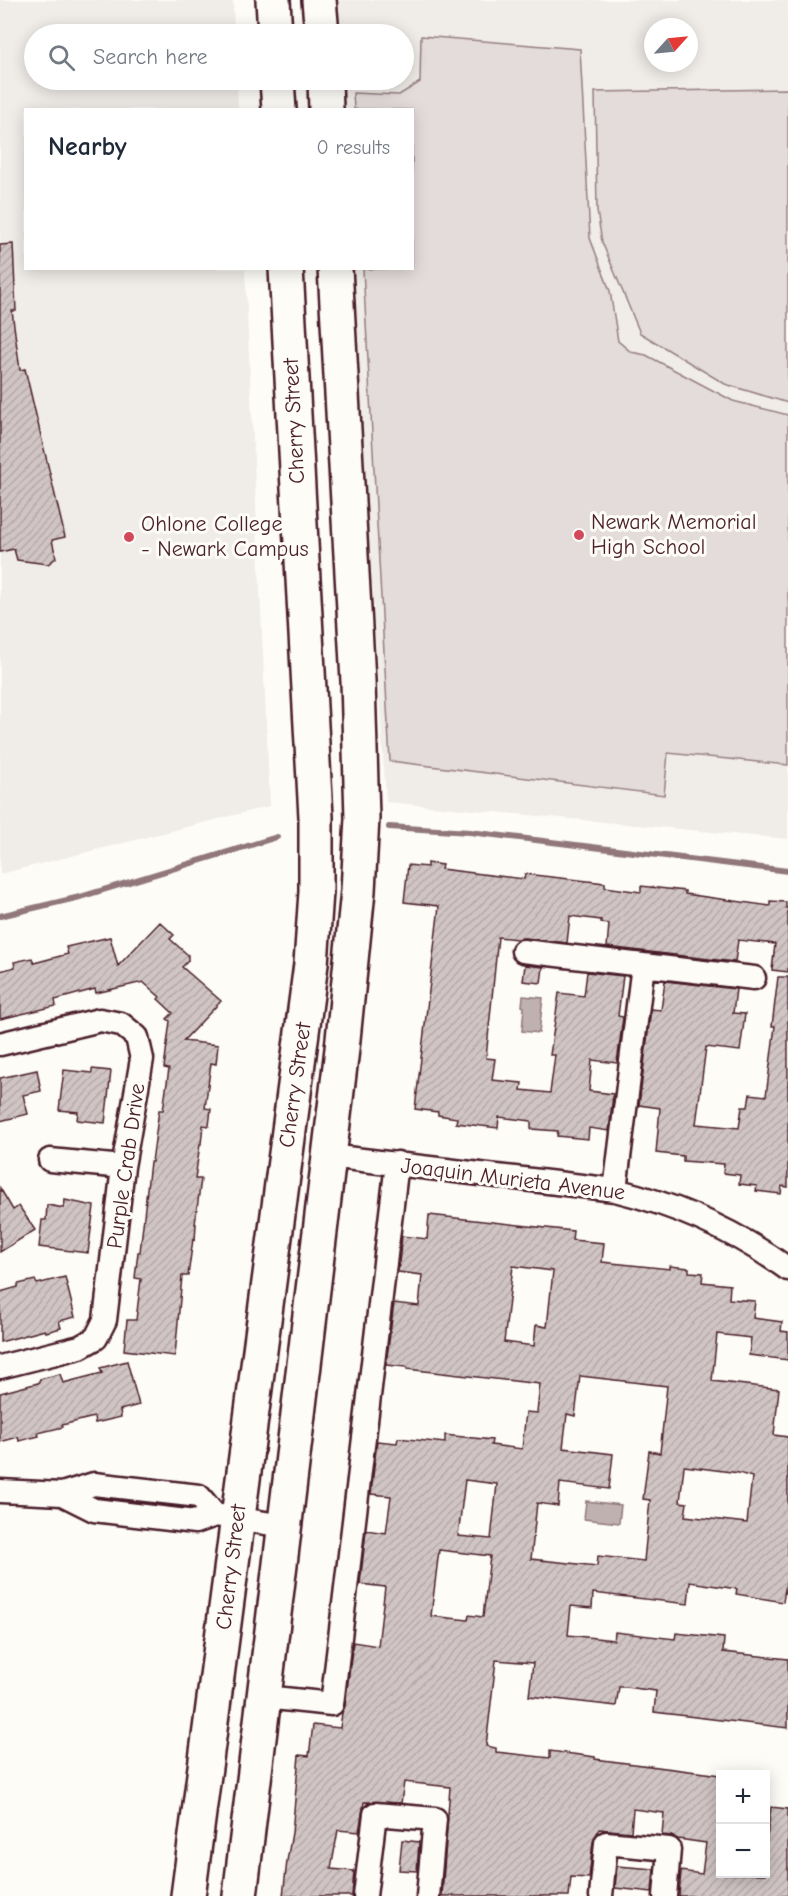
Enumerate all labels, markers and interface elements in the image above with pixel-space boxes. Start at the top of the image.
north arrow [644,18,698,72]
search box [24,24,414,90]
icon: search [45,41,78,74]
text: Search here [93,44,208,70]
text: Nearby [48,132,127,162]
text: 0 results [317,136,390,159]
street label: Cherry Street [278,357,310,485]
place label: Newark Memorial High School [591,509,757,560]
place label: Ohlone College - Newark Campus [141,511,309,562]
marker: Newark Memorial High School [572,528,586,542]
marker: Ohlone College - Newark Campus [122,530,136,544]
street label: Cherry Street [273,1020,317,1149]
street label: Purple Crab Drive [102,1082,150,1250]
street label: Joaquin Murieta Avenue [399,1152,627,1206]
street label: Cherry Street [210,1502,252,1631]
map controls [716,1770,770,1878]
button: + [716,1770,770,1824]
button: − [716,1824,770,1878]

